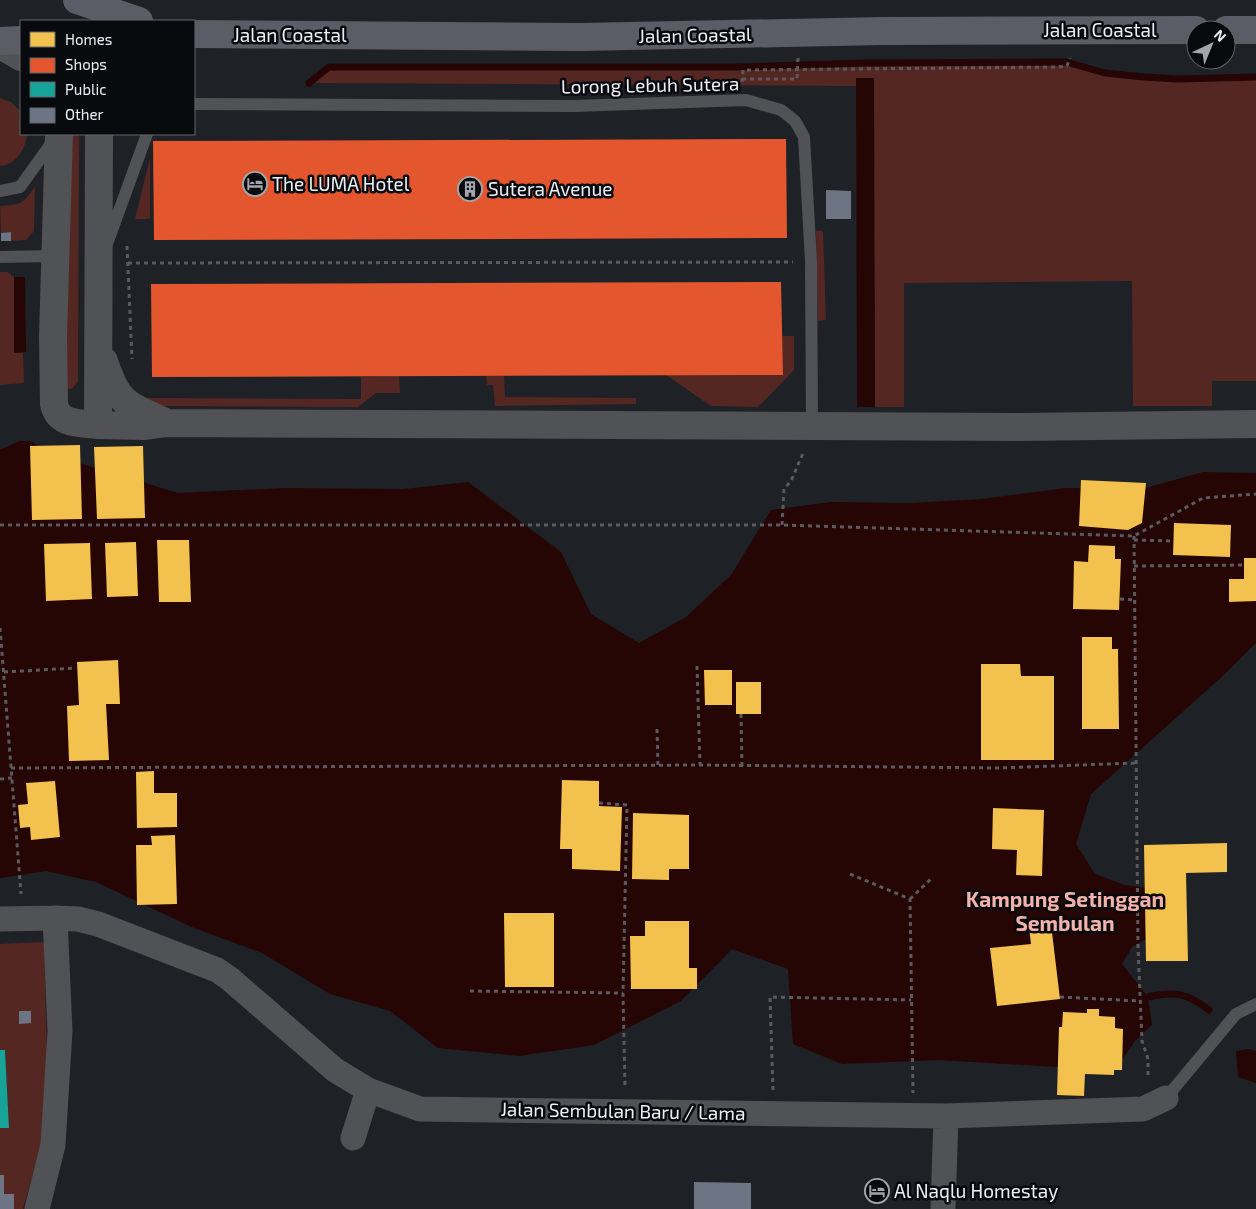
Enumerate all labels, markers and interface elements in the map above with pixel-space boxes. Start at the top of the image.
street label: Jalan Coastal [1043,18,1157,41]
legend [20,20,195,135]
north arrow [1186,20,1236,70]
street label: Jalan Coastal [638,22,752,47]
street label: Jalan Coastal [233,23,347,46]
text: N [1211,26,1230,45]
text: Homes [65,30,112,48]
text: Shops [65,55,107,73]
street label: Lorong Lebuh Sutera [561,71,739,98]
text: Public [65,80,106,98]
text: Other [65,105,104,123]
hotel icon: The LUMA Hotel [242,171,268,197]
place label: The LUMA Hotel [272,172,410,195]
building icon: Sutera Avenue [457,176,483,202]
place label: Sutera Avenue [488,177,612,200]
district label: Kampung Setinggan Sembulan [966,886,1164,935]
street label: Jalan Sembulan Baru / Lama [500,1097,746,1124]
hotel icon: Al Naqlu Homestay [864,1178,890,1204]
place label: Al Naqlu Homestay [894,1179,1058,1202]

